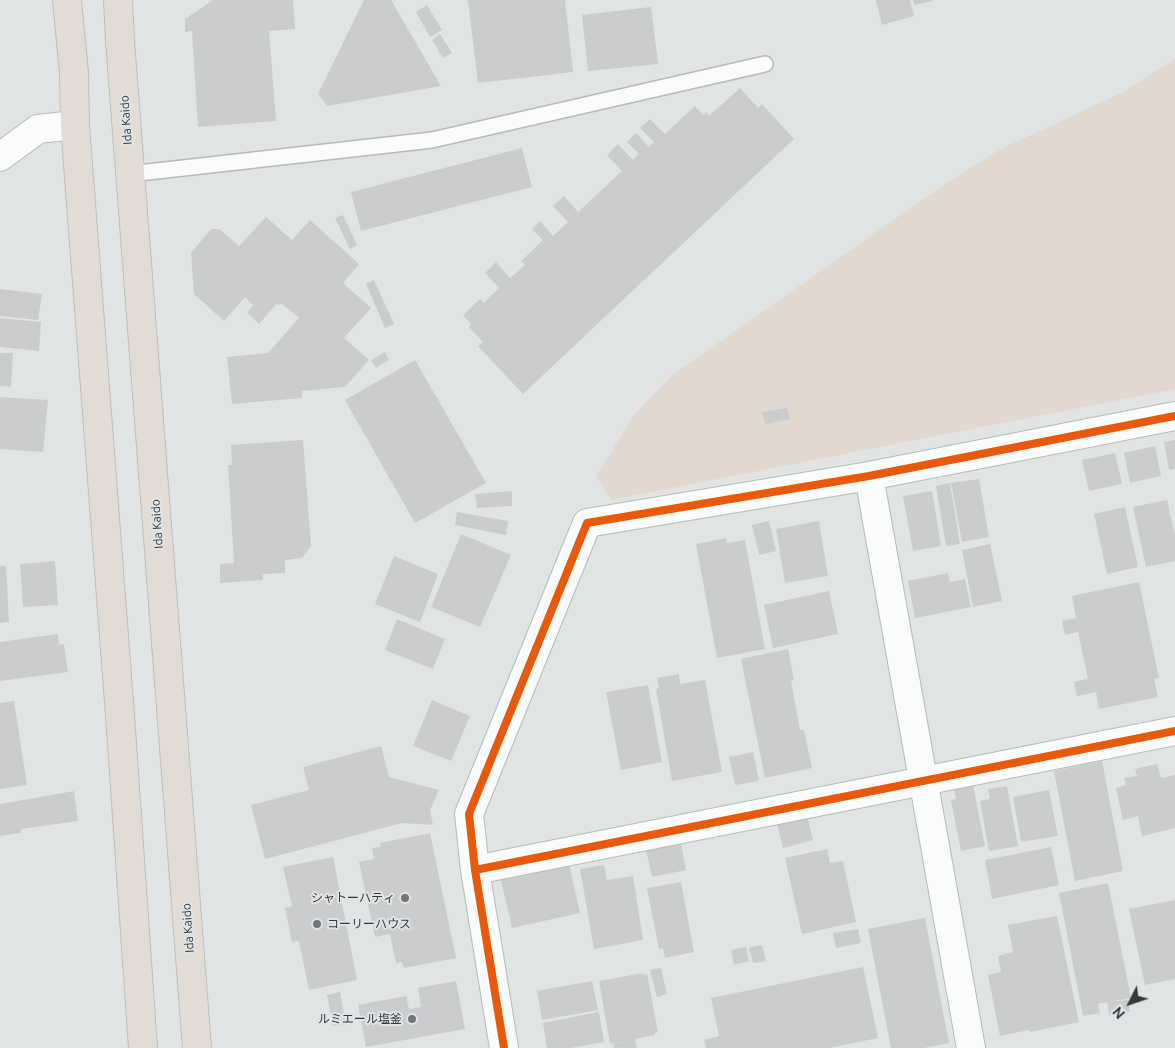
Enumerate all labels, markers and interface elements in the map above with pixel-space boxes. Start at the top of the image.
street label: Ida Kaido [117,95,135,145]
street label: Ida Kaido [148,499,166,549]
place label: シャトーハティ [311,891,395,905]
marker: シャトーハティ [399,892,411,904]
street label: Ida Kaido [179,903,197,953]
place label: コーリーハウス [327,917,411,931]
marker: コーリーハウス [311,918,323,930]
north arrow [1105,978,1155,1028]
text: N [1109,1004,1128,1022]
place label: ルミエール塩釜 [318,1012,402,1026]
marker: ルミエール塩釜 [406,1013,418,1025]

